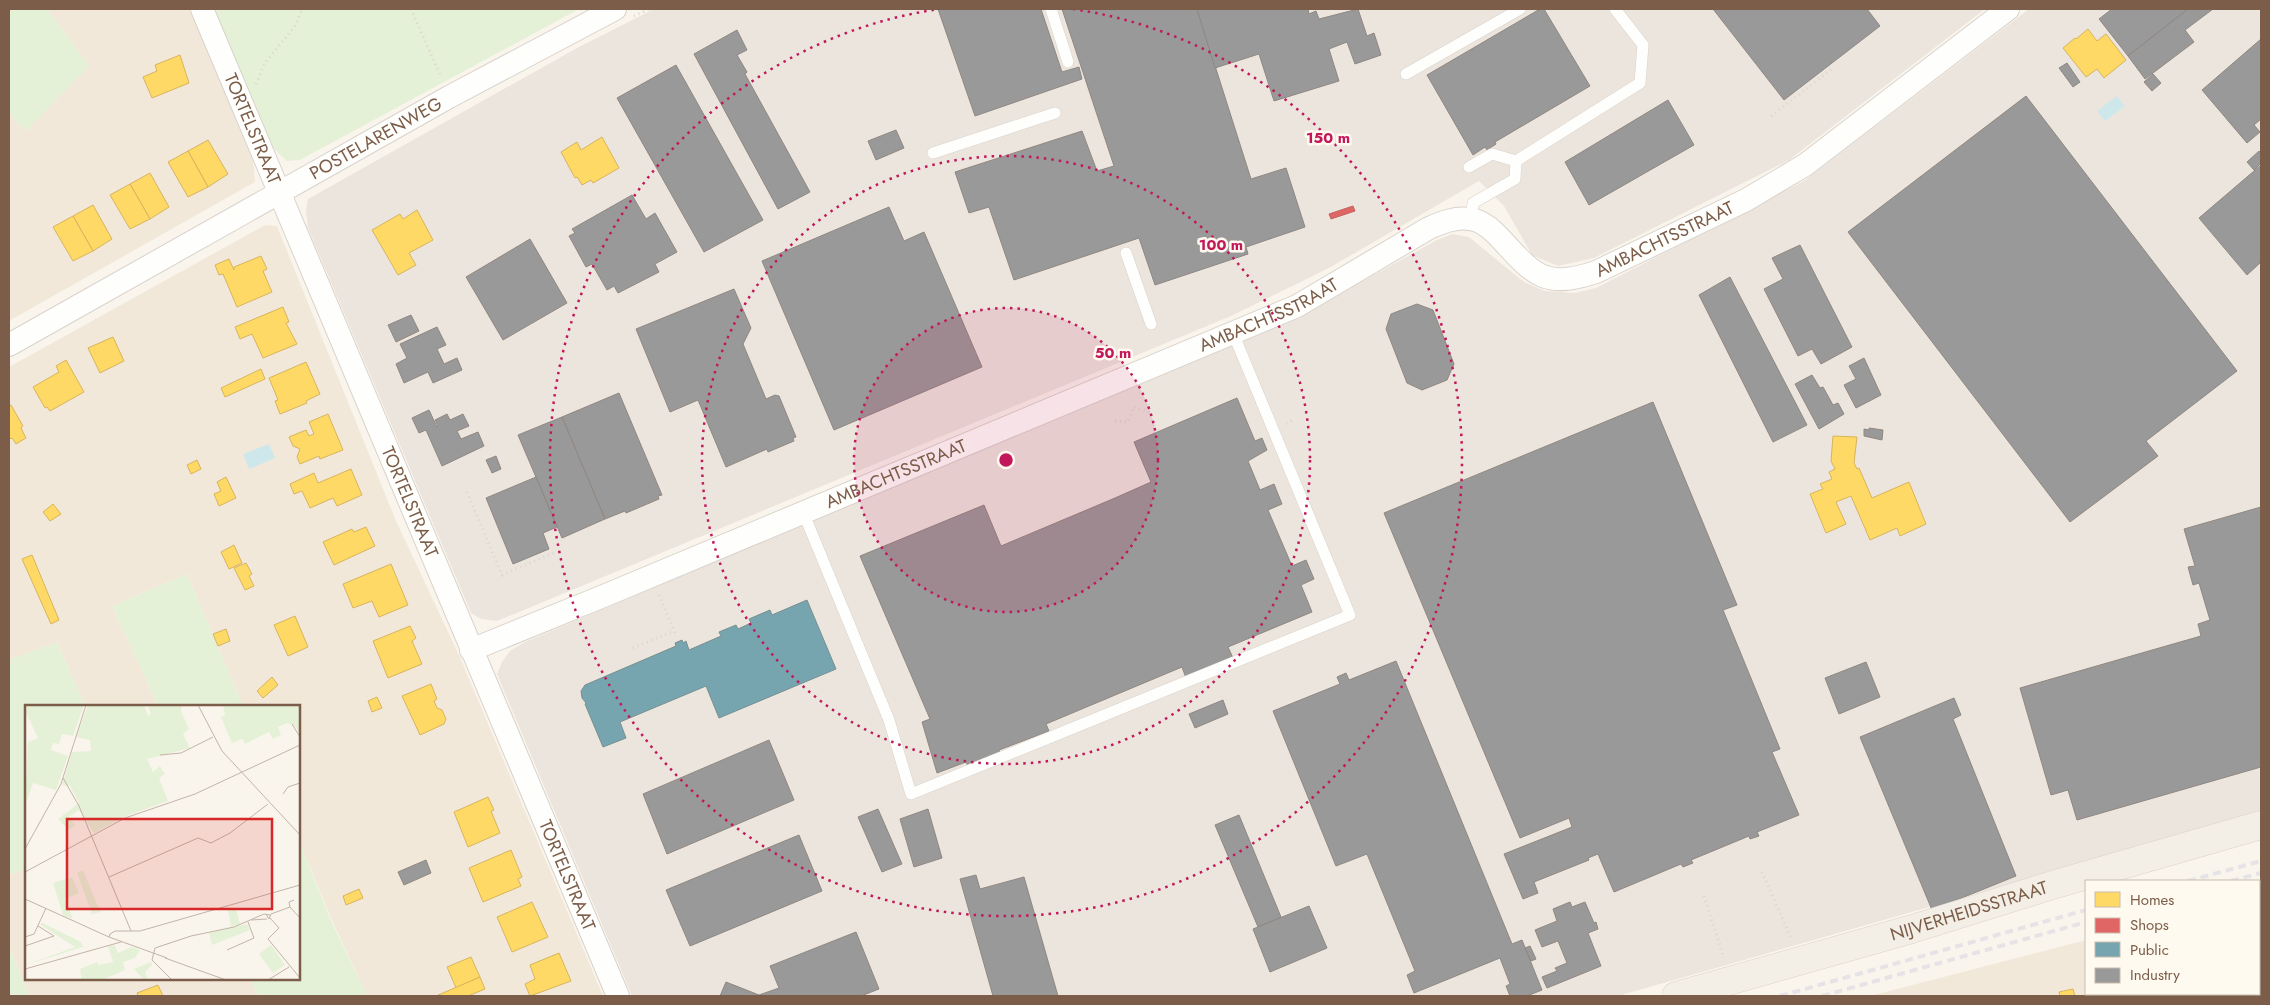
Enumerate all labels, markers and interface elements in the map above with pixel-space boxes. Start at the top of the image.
street label: TORTELSTRAAT [218,69,288,189]
street label: POSTELARENWEG [305,90,447,186]
text: 150 m [1306,127,1350,149]
street label: AMBACHTSSTRAAT [1591,194,1739,283]
text: 100 m [1199,234,1243,256]
street label: AMBACHTSSTRAAT [1195,271,1343,359]
text: 50 m [1095,342,1131,364]
street label: AMBACHTSSTRAAT [821,432,971,515]
street label: TORTELSTRAAT [375,443,445,562]
centre of rings [997,451,1015,469]
inset map [25,705,300,980]
street label: TORTELSTRAAT [532,816,602,935]
street label: NIJVERHEIDSSTRAAT [1887,874,2052,948]
legend [2085,880,2260,995]
text: Homes [2130,889,2174,911]
text: Shops [2130,914,2169,936]
text: Public [2130,939,2169,961]
text: Industry [2130,964,2180,986]

